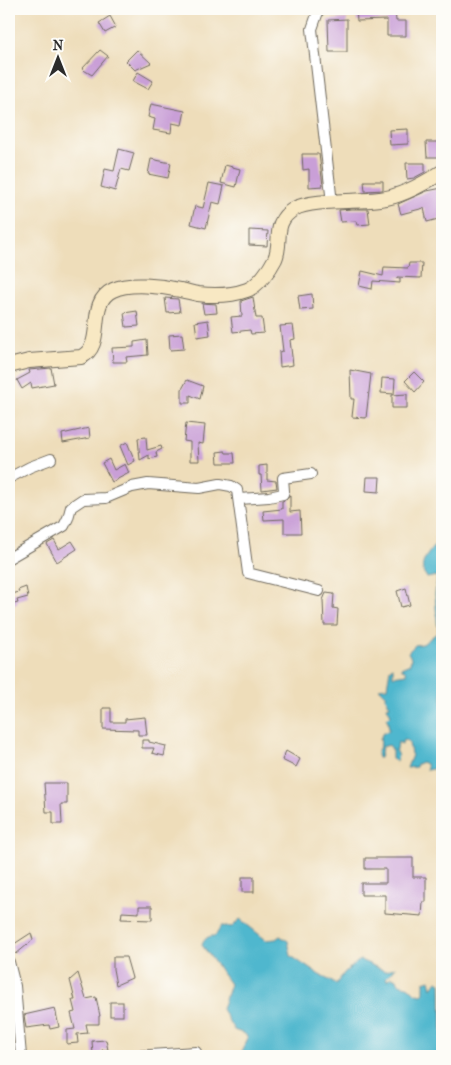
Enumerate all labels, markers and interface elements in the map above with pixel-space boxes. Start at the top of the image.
north arrow [32,32,82,82]
text: N [53,37,64,54]

